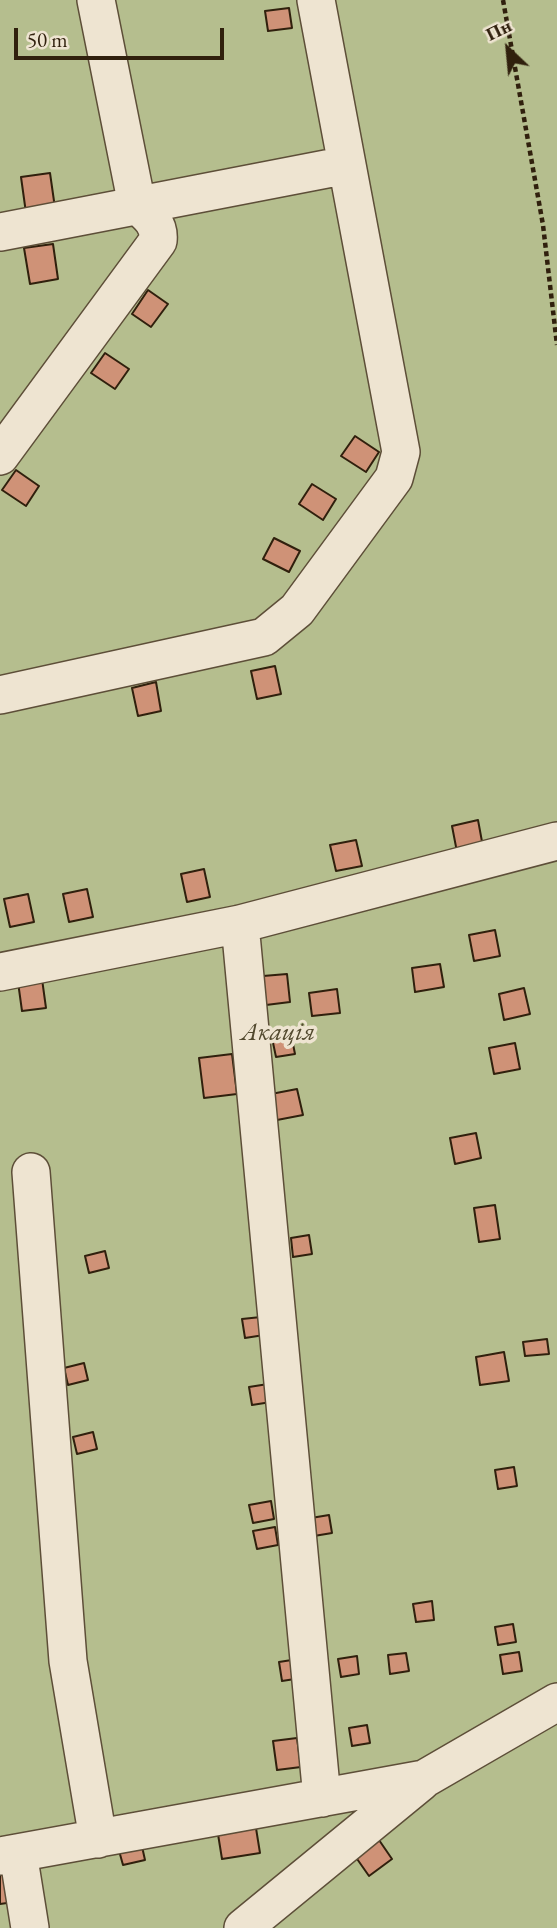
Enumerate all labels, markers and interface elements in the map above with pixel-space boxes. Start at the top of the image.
text: Пн [481,13,516,47]
scale bar [18,14,228,58]
north arrow [473,14,543,84]
text: 50 m [27,26,68,53]
park label: Акація [241,1017,315,1049]

